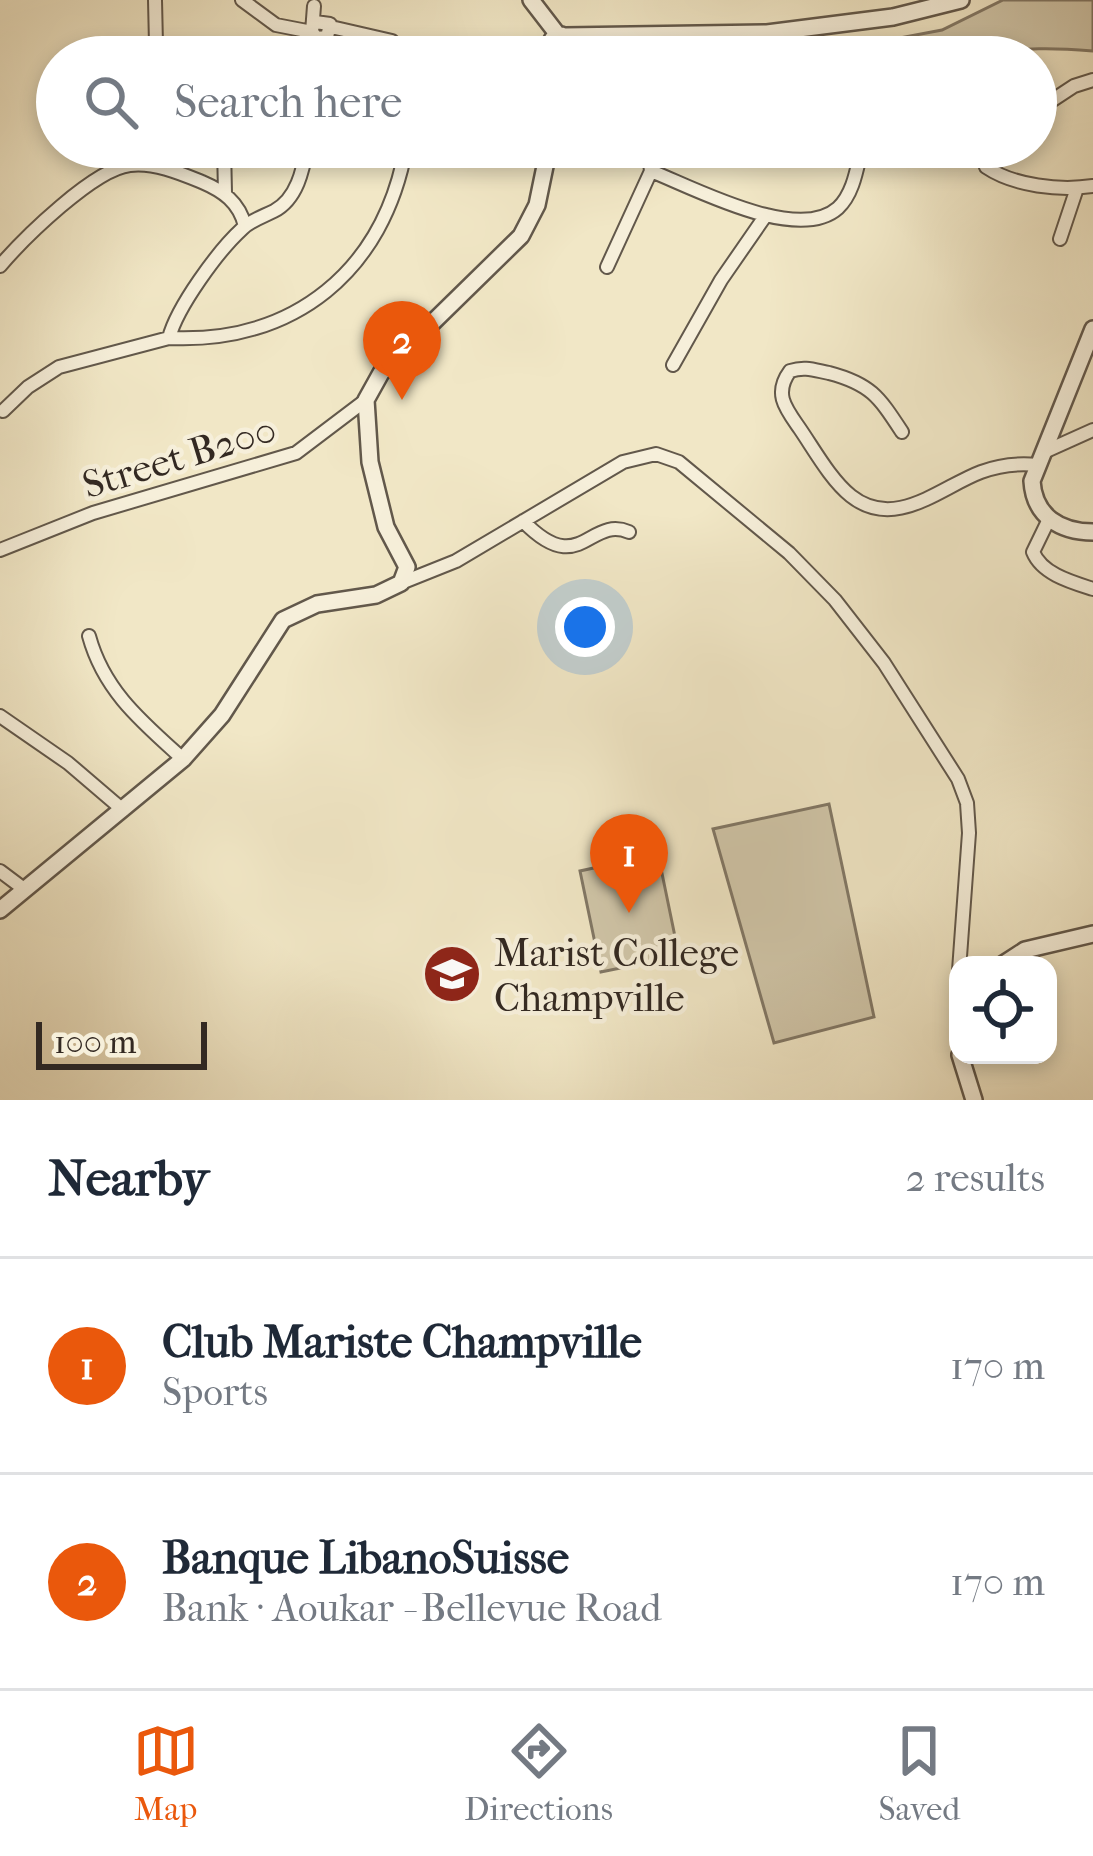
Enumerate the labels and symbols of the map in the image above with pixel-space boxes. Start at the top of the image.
pin: 2 [363,301,441,400]
street label: Street B200 [77,406,282,508]
your location [555,597,615,657]
pin: 1 [590,814,668,913]
place label: Marist College Champville [494,930,739,1021]
school or university icon: Marist College Champville [421,943,483,1005]
scale bar [36,1016,207,1069]

